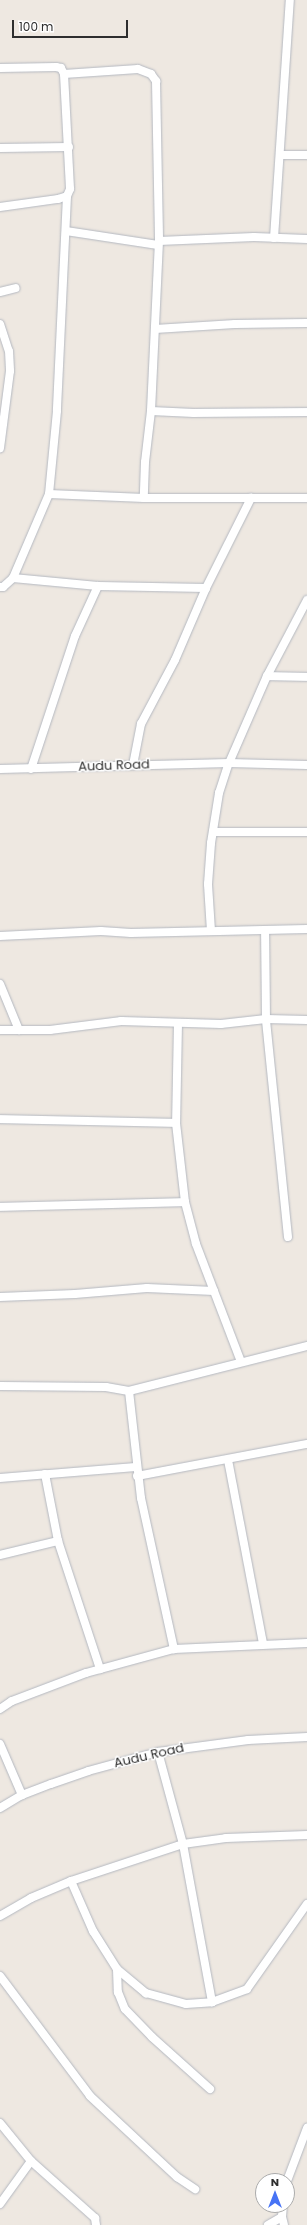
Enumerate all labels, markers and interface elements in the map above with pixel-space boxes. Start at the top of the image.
scale bar [14,12,130,38]
text: 100 m [19,18,53,35]
street label: Audu Road [78,757,150,775]
street label: Audu Road [112,1740,186,1772]
north arrow [255,2173,295,2213]
text: N [271,2174,279,2190]

